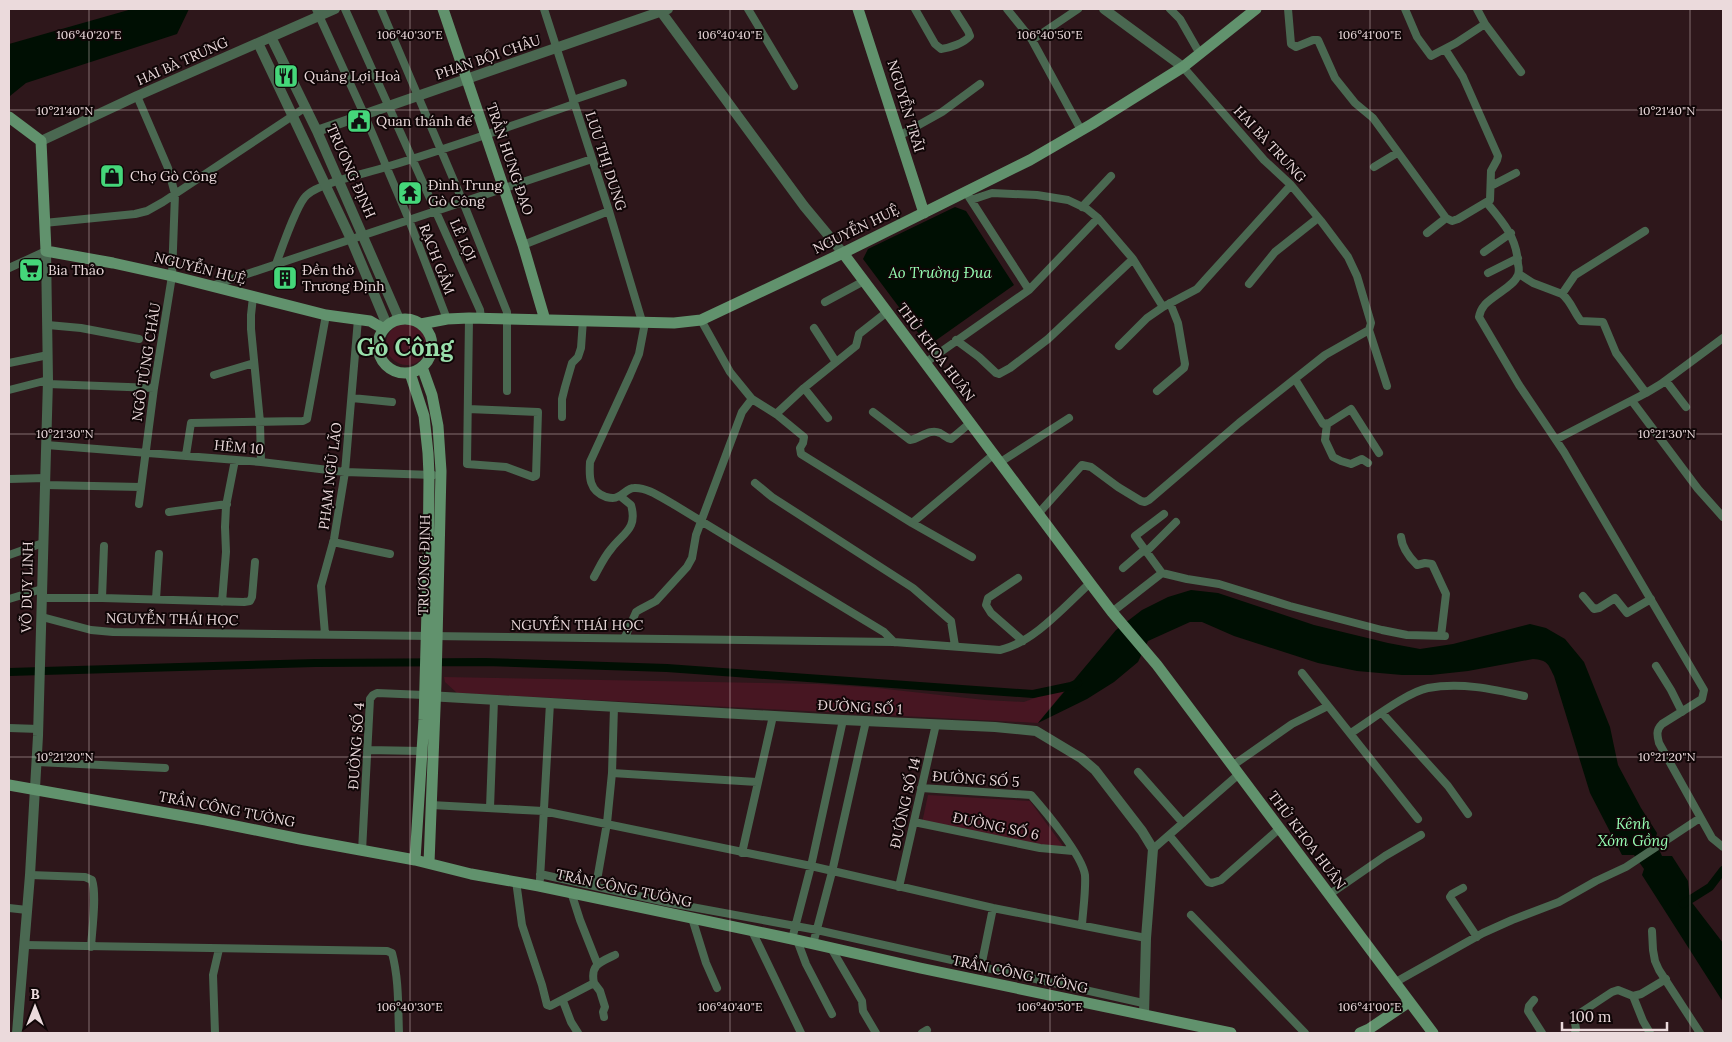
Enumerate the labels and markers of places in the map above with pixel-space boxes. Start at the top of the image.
restaurant icon: Quảng Lợi Hoà [273,63,299,89]
place label: Quảng Lợi Hoà [304,67,401,85]
public building icon: Quan thánh đế [346,108,372,134]
place label: Quan thánh đế [376,112,473,130]
shop icon: Chợ Gò Công [99,163,125,189]
place label: Chợ Gò Công [130,167,217,185]
place label: Đình Trung Gò Công [428,176,503,210]
temple icon: Đình Trung Gò Công [397,180,423,206]
supermarket icon: Bia Thảo [18,257,44,283]
place label: Bia Thảo [48,261,104,279]
place label: Đền thờ Trương Định [302,261,385,295]
building icon: Đền thờ Trương Định [272,265,298,291]

